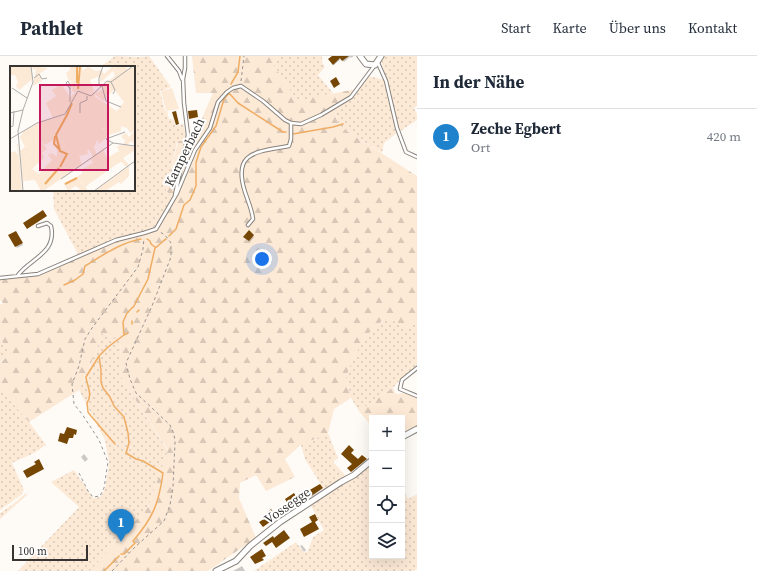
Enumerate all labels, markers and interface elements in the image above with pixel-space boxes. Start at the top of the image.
text: Pathlet [20,15,83,41]
text: Start [501,18,531,38]
text: Karte [553,18,587,38]
text: Über uns [609,18,666,38]
text: Kontakt [688,18,737,38]
inset map [10,66,135,191]
text: In der Nähe [433,70,524,94]
street label: Kamperbach [161,115,208,189]
text: Zeche Egbert [471,118,561,139]
text: 1 [442,128,450,145]
text: 420 m [707,128,741,145]
text: Ort [471,139,490,156]
your location [252,249,272,269]
map controls [369,415,405,559]
button: + [369,415,405,451]
button: − [369,451,405,487]
street label: Vossegge [261,483,314,527]
button: locate [369,487,405,523]
pin: 1 [108,509,134,542]
button: layers [369,523,405,559]
scale bar [12,543,88,562]
text: 100 m [18,544,47,559]

